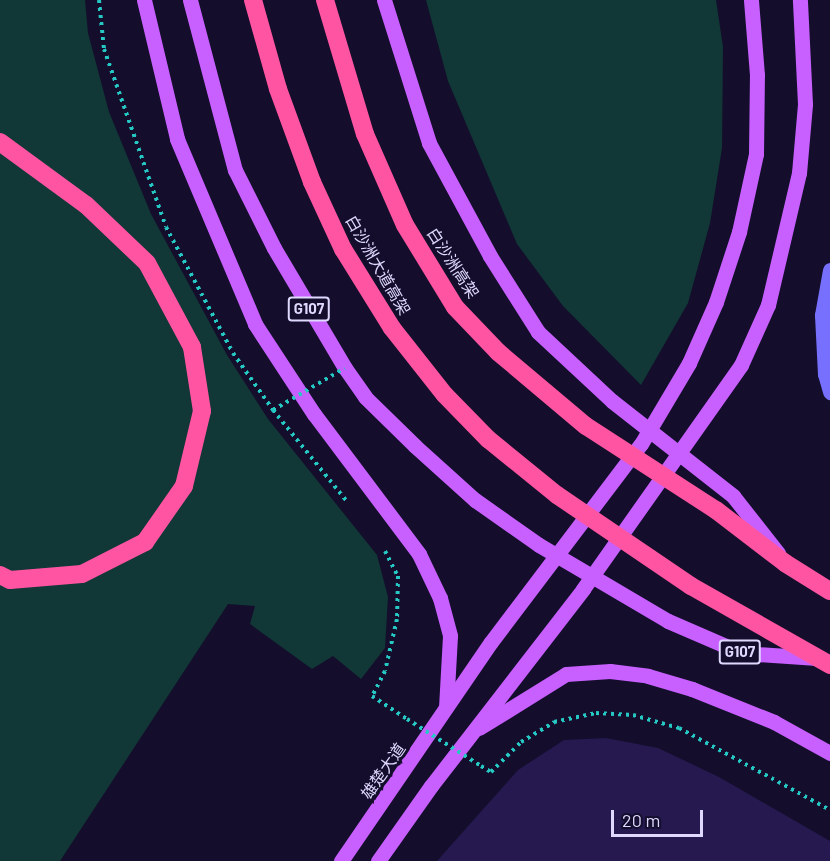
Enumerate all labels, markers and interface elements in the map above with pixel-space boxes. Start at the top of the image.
street label: 白沙洲大道高架 [342,212,414,318]
street label: 白沙洲高架 [423,224,483,302]
road number: G107 [286,297,332,321]
road number: G107 [718,640,762,664]
street label: 雄楚大道 [357,739,409,803]
scale bar [614,798,706,836]
text: 20 m [622,809,660,831]

